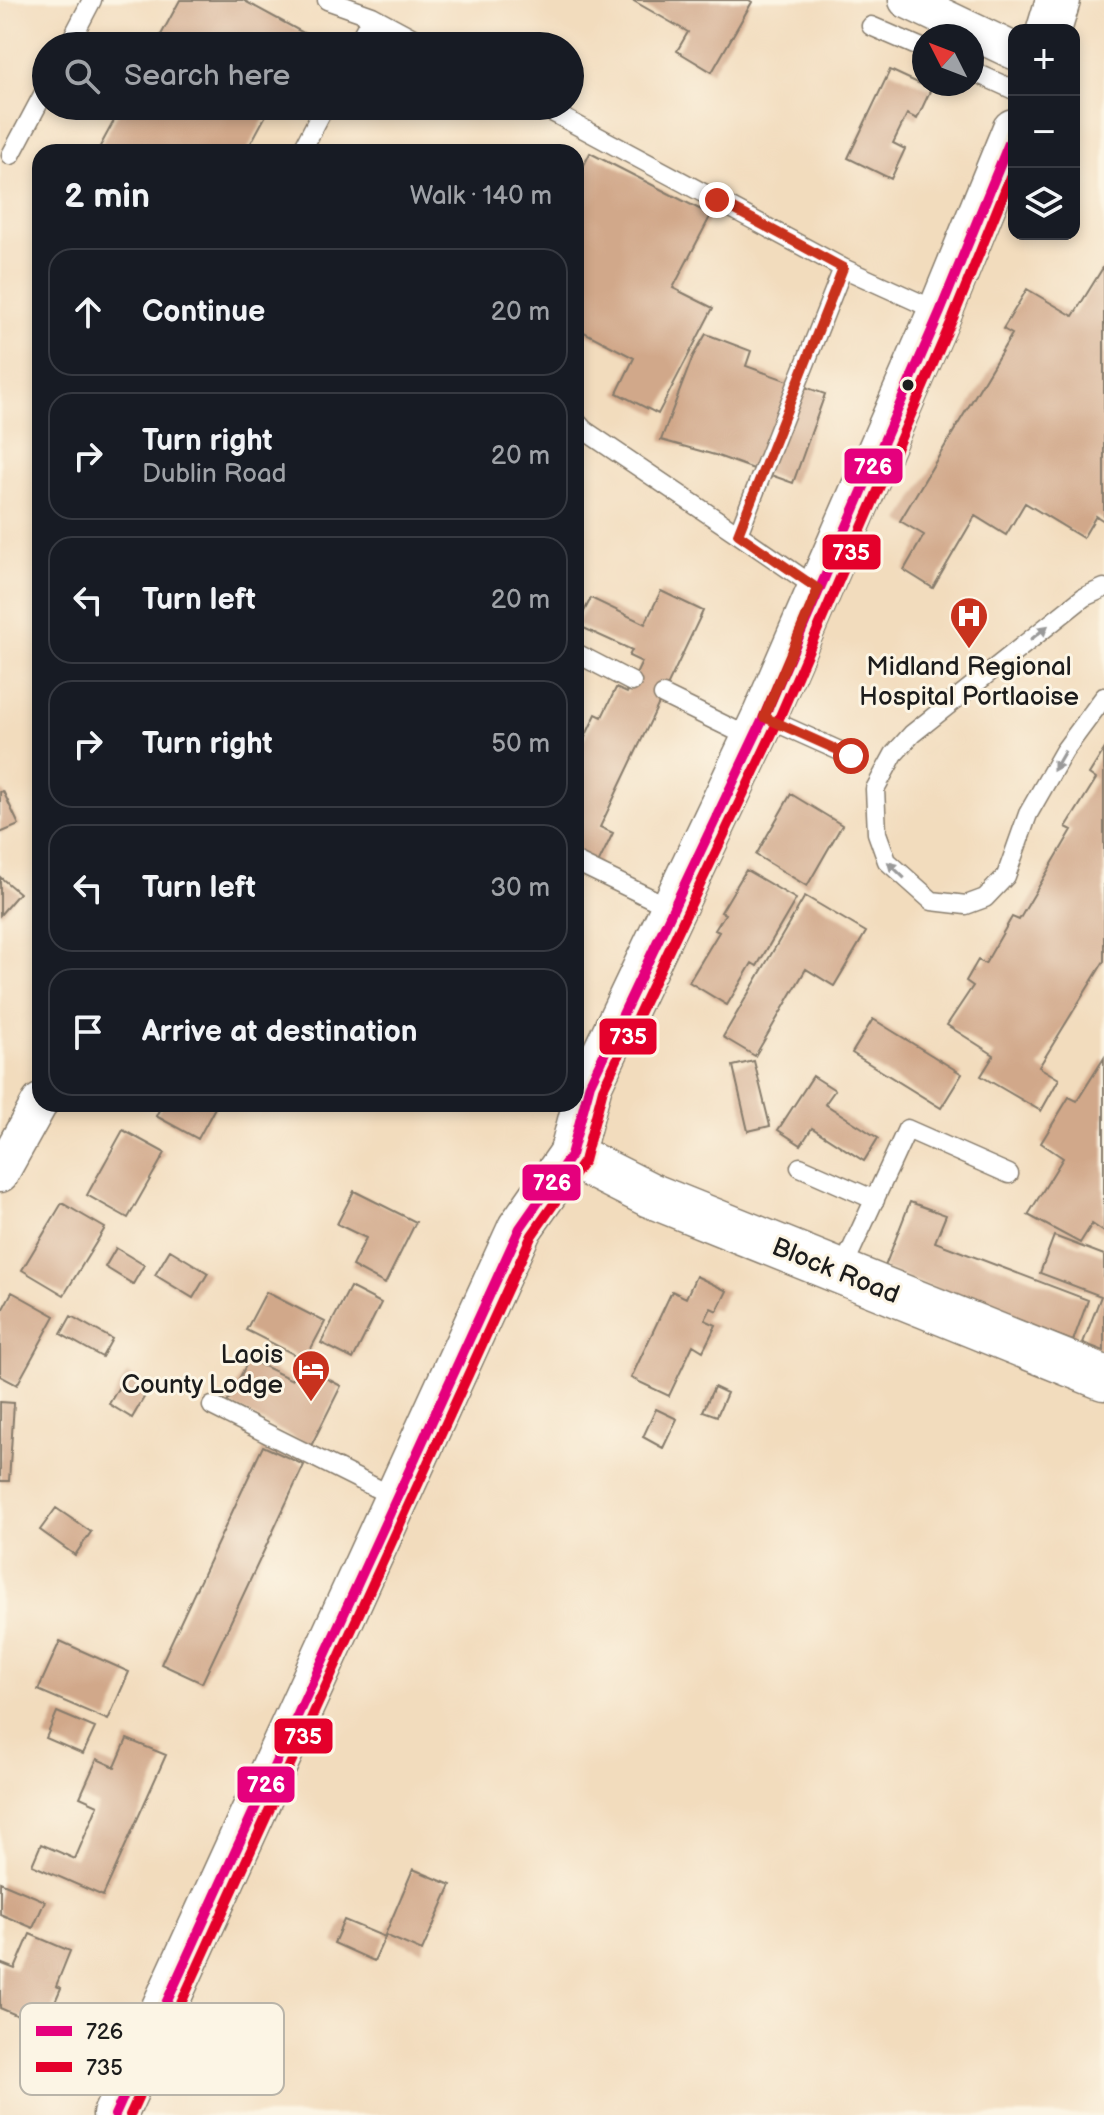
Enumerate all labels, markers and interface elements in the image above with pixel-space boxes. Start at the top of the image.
north arrow [912,24,984,96]
map controls [1008,24,1080,240]
button: + [1008,24,1080,96]
search box [32,32,584,120]
icon: search [60,54,104,98]
text: Search here [124,58,290,94]
button: − [1008,96,1080,168]
button: layers [1008,168,1080,240]
text: 2 min [64,176,150,217]
text: Walk · 140 m [410,181,552,212]
route end [699,182,735,218]
icon: ahead [66,290,110,334]
text: Continue [142,294,265,330]
text: 20 m [491,297,550,328]
unlabelled marker [900,377,916,393]
text: Turn right [142,423,273,459]
icon: right [66,434,110,478]
text: 20 m [491,441,550,472]
line badge: 726 [843,447,904,485]
text: 726 [854,454,892,481]
text: Dublin Road [142,459,287,490]
line badge: 735 [821,533,882,571]
text: 735 [832,540,870,567]
icon: left [66,578,110,622]
text: Turn left [142,582,256,618]
text: 20 m [491,585,550,616]
hospital icon: Midland Regional Hospital Portlaoise [948,595,990,650]
one-way arrow [1029,625,1049,641]
place label: Midland Regional Hospital Portlaoise [859,652,1079,713]
icon: right [66,722,110,766]
text: Turn right [142,726,273,762]
text: 50 m [491,729,550,760]
route start [833,738,869,774]
one-way arrow [1052,750,1066,772]
one-way arrow [887,861,906,880]
icon: left [66,866,110,910]
text: Turn left [142,870,256,906]
text: 30 m [490,873,550,904]
icon: arrive [66,1010,110,1054]
text: Arrive at destination [142,1014,418,1050]
line badge: 735 [598,1017,658,1056]
text: 735 [609,1024,647,1051]
line badge: 726 [521,1163,582,1202]
text: 726 [533,1170,571,1197]
street label: Block Road [767,1232,904,1311]
place label: Laois County Lodge [121,1340,283,1401]
hotel icon: Laois County Lodge [290,1348,332,1403]
line badge: 735 [273,1717,334,1755]
text: 735 [284,1724,322,1751]
line badge: 726 [236,1765,296,1804]
text: 726 [247,1772,285,1799]
legend [20,2003,284,2095]
text: 726 [86,2019,123,2046]
text: 735 [86,2055,123,2082]

